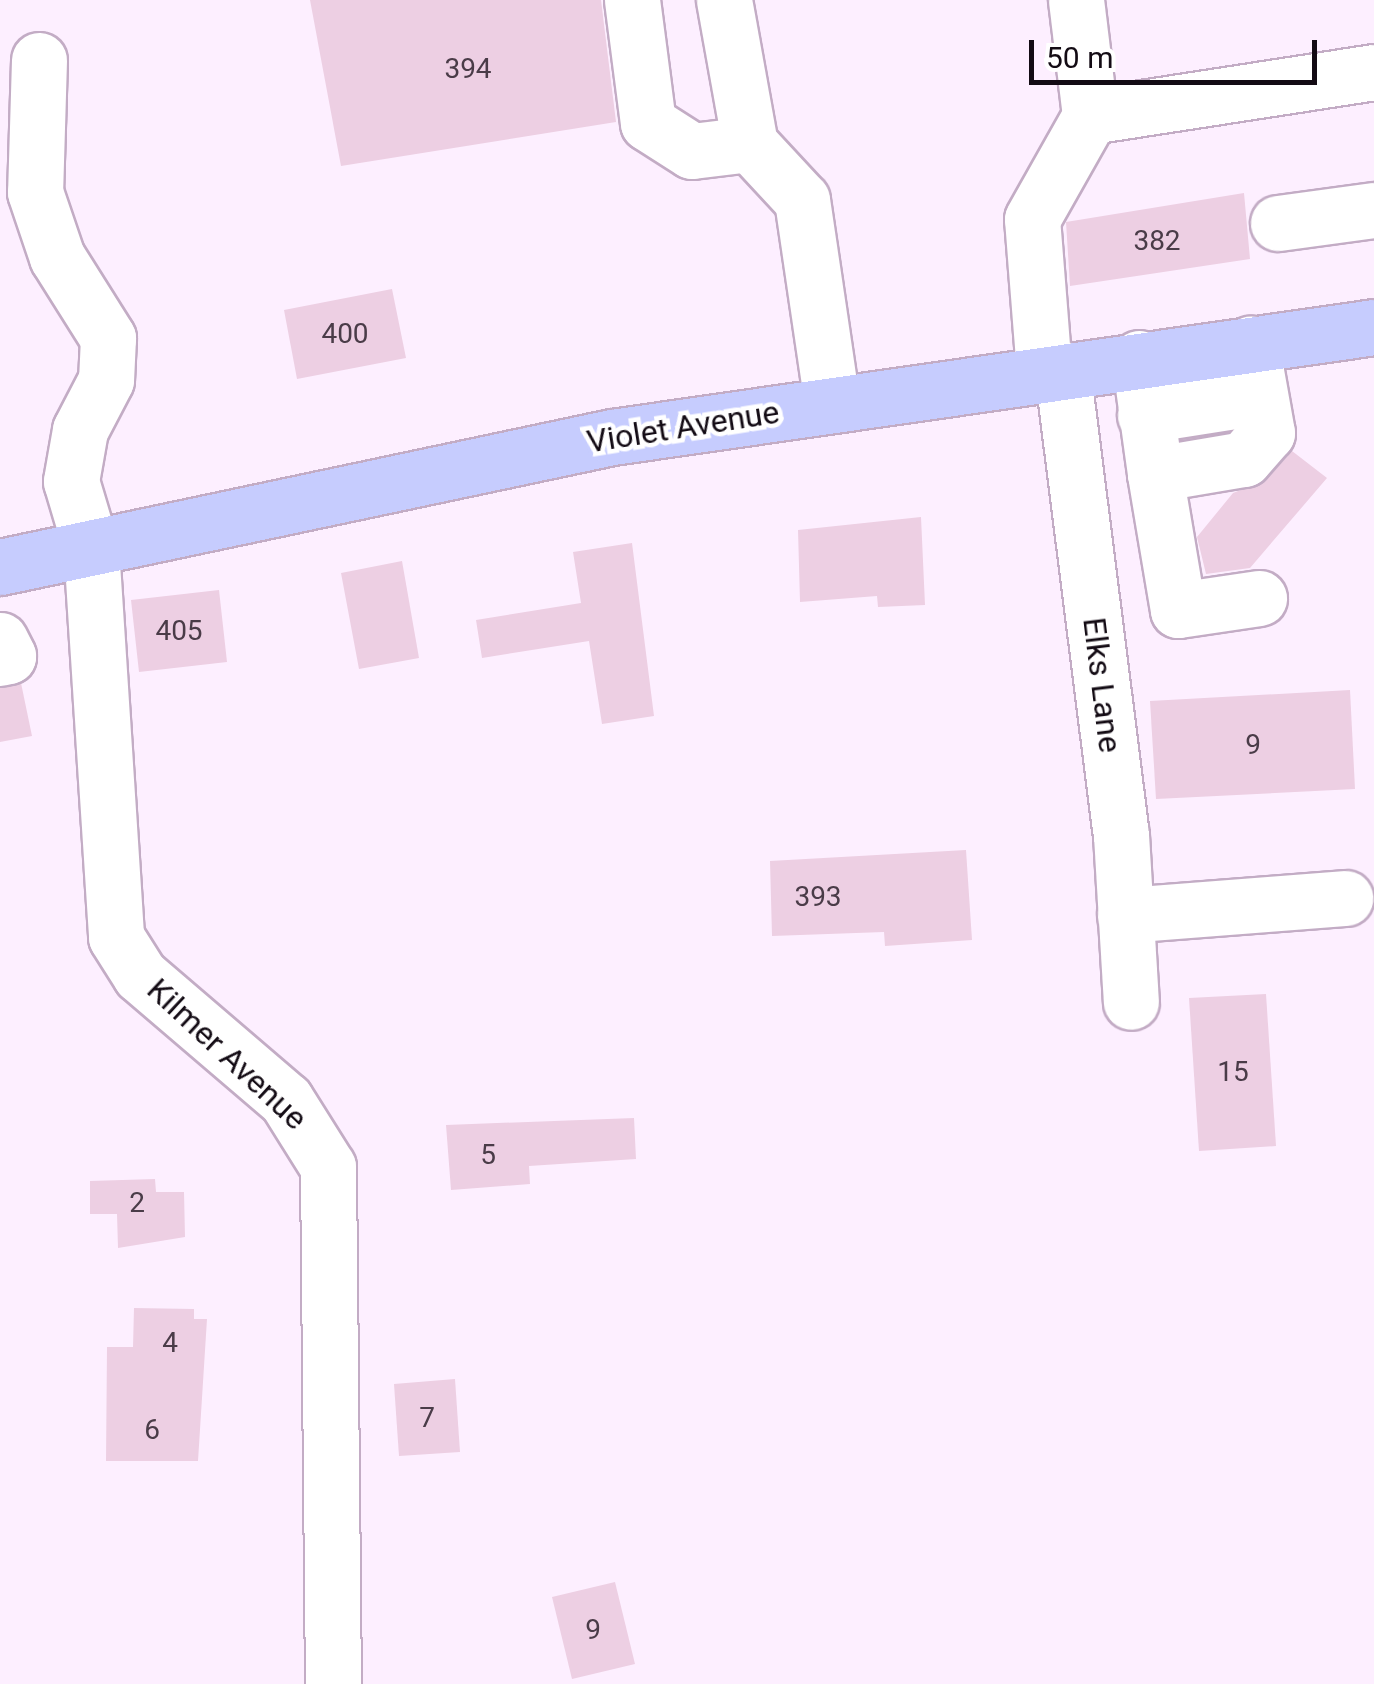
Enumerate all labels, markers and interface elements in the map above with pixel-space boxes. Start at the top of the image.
scale bar [1034,20,1322,82]
text: 50 m [1046,40,1113,75]
house number: 394 [444,52,492,86]
house number: 382 [1133,224,1181,258]
house number: 400 [321,317,369,351]
street label: Violet Avenue [584,393,782,461]
house number: 405 [155,614,203,648]
street label: Elks Lane [1075,615,1129,755]
house number: 9 [1245,728,1261,762]
house number: 393 [794,880,842,914]
street label: Kilmer Avenue [139,970,315,1138]
house number: 15 [1217,1055,1249,1089]
house number: 5 [480,1138,496,1172]
house number: 2 [129,1186,145,1220]
house number: 4 [162,1326,178,1360]
house number: 7 [419,1401,435,1435]
house number: 6 [144,1413,160,1447]
house number: 9 [585,1613,601,1647]

